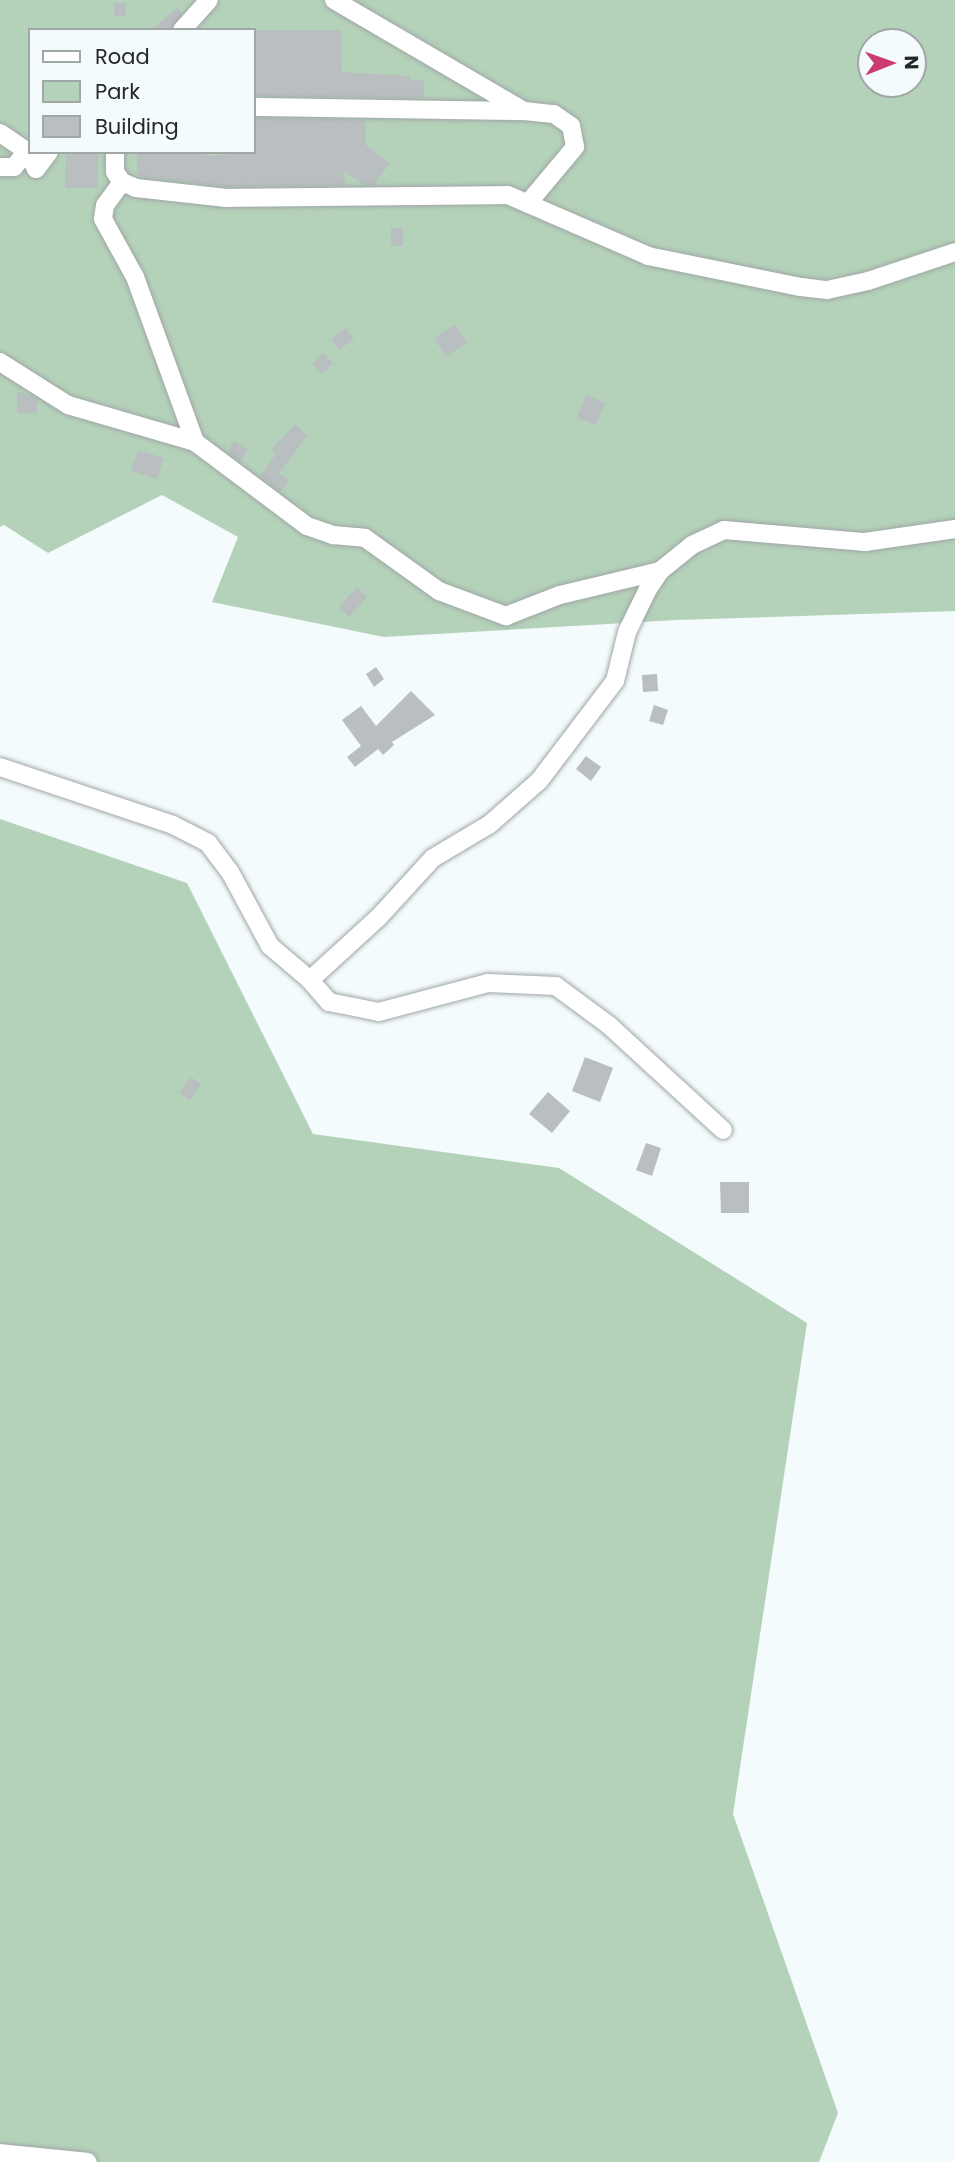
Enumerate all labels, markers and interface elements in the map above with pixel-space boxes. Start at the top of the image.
legend [28,28,256,154]
north arrow [857,28,927,98]
text: Road [95,42,150,71]
text: N [898,55,925,70]
text: Park [95,77,140,106]
text: Building [95,112,179,141]

